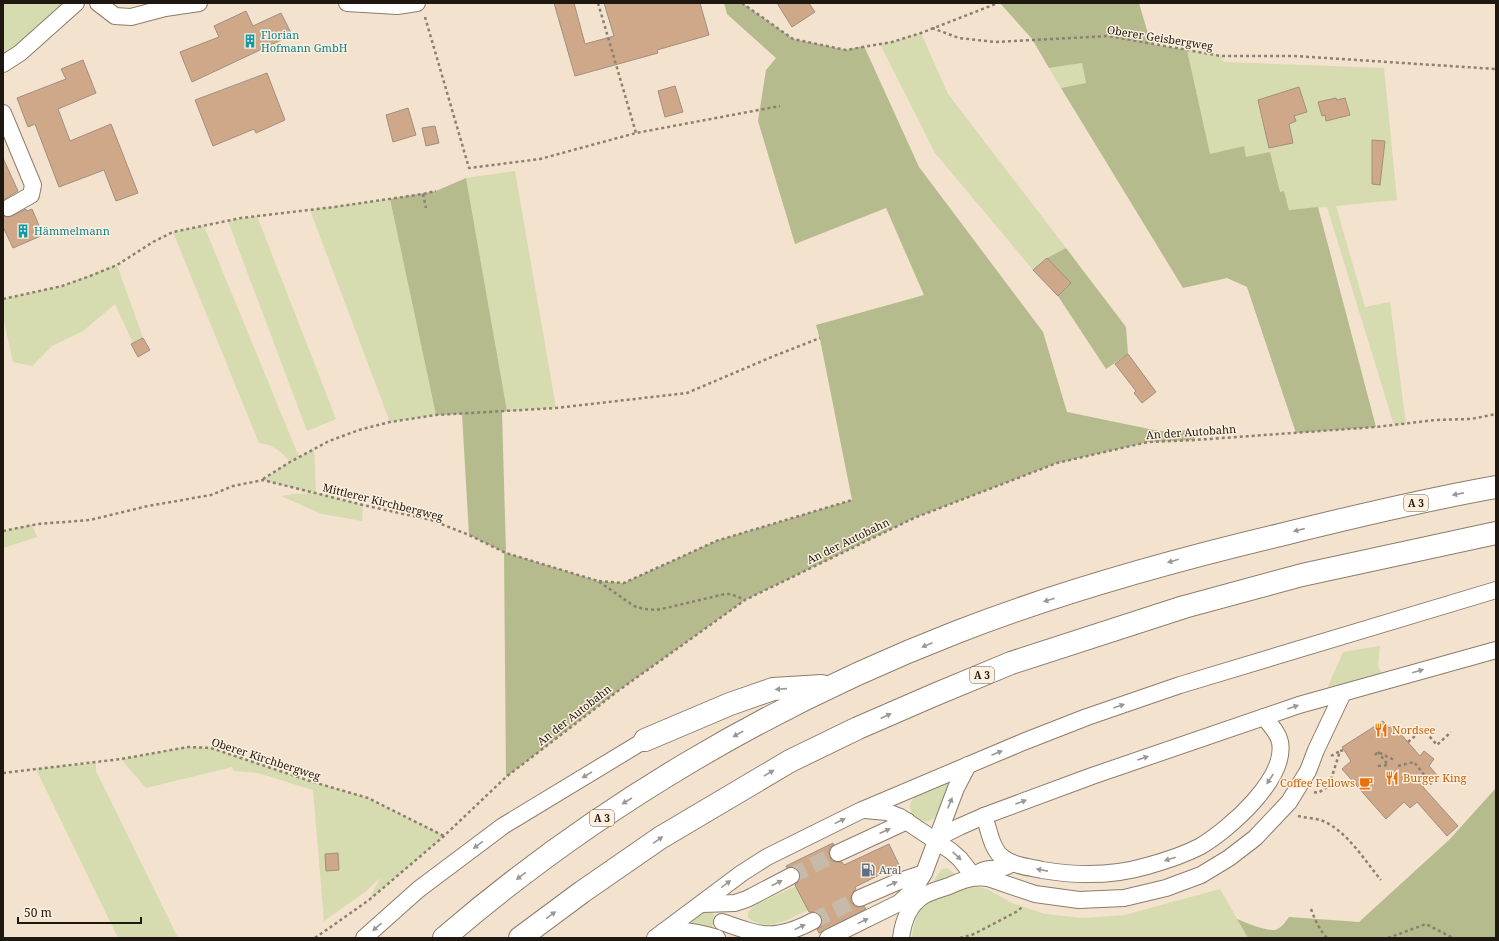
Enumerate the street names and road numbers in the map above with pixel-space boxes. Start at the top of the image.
street label: Oberer Geisbergweg [1106,22,1214,53]
street label: An der Autobahn [1145,421,1236,442]
street label: Mittlerer Kirchbergweg [321,479,445,524]
road number: A 3 [1404,495,1428,511]
street label: An der Autobahn [804,514,892,567]
road number: A 3 [970,667,994,683]
street label: An der Autobahn [534,681,614,748]
street label: Oberer Kirchbergweg [210,734,323,783]
road number: A 3 [590,810,614,826]

